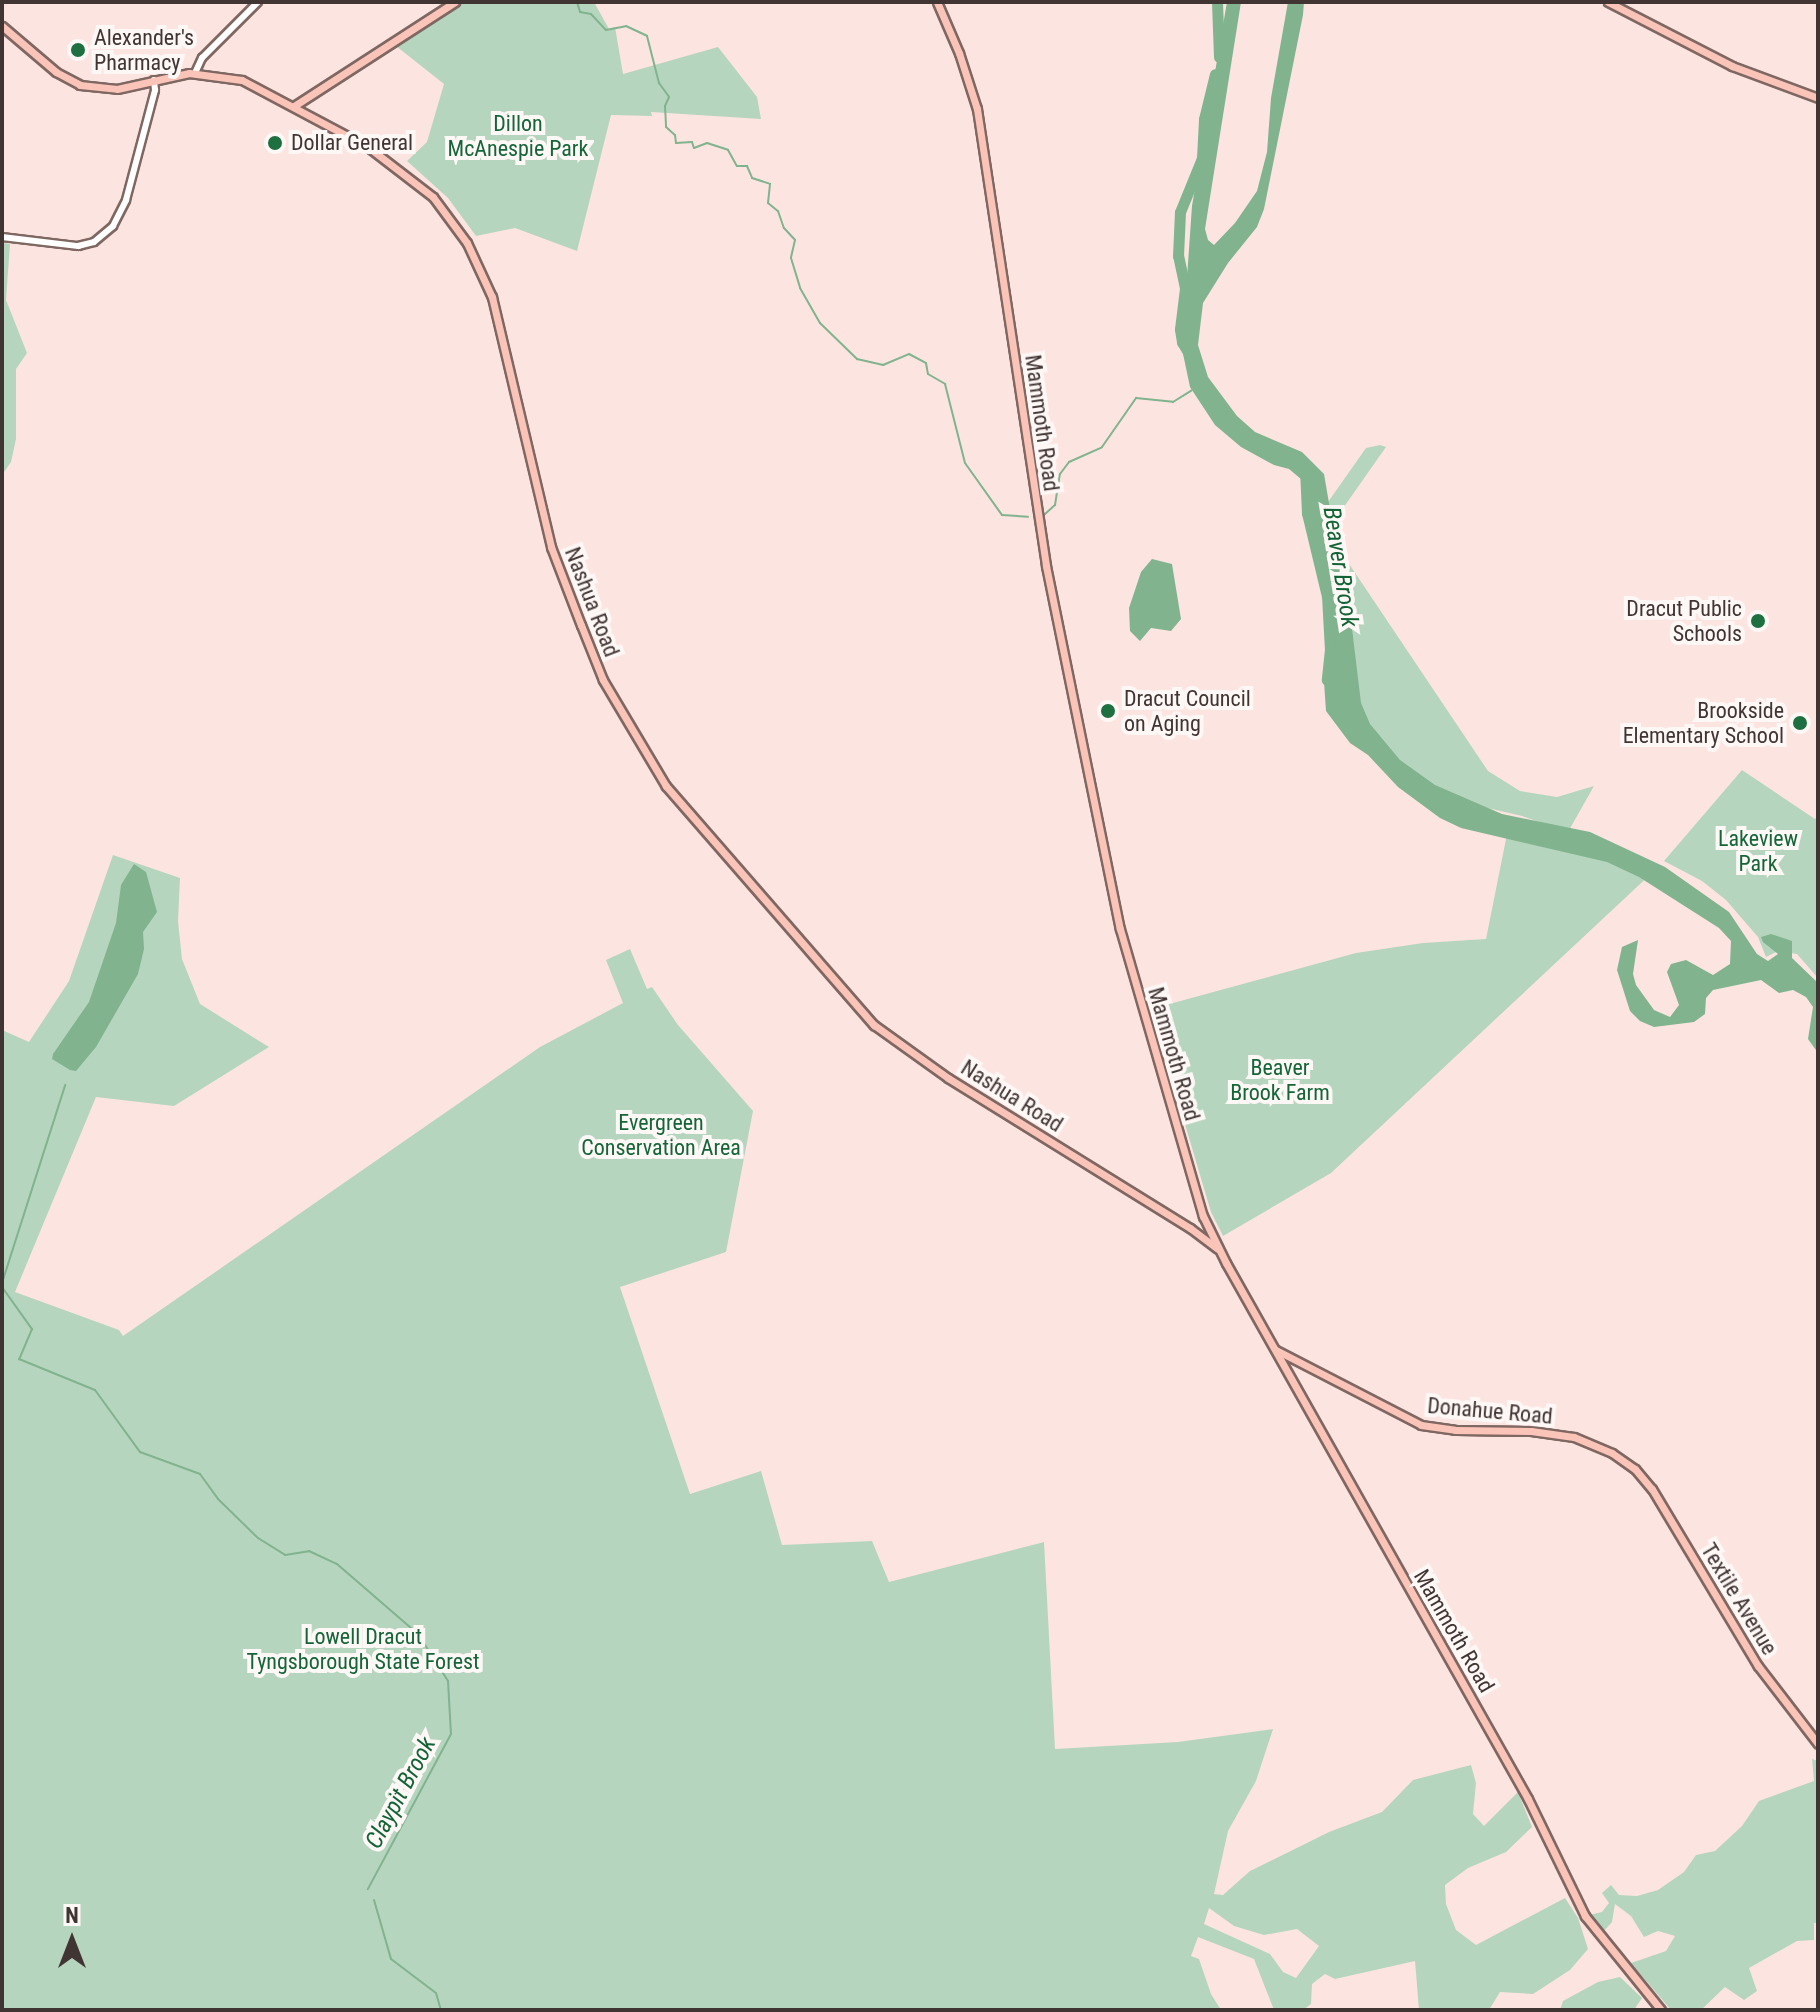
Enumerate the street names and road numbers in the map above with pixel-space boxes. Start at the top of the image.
street label: Mammoth Road [1019,353,1065,493]
street label: Nashua Road [559,543,625,661]
street label: Mammoth Road [1142,984,1206,1124]
street label: Nashua Road [956,1054,1068,1138]
street label: Donahue Road [1426,1392,1554,1430]
street label: Textile Avenue [1695,1538,1783,1660]
street label: Mammoth Road [1408,1565,1500,1697]

